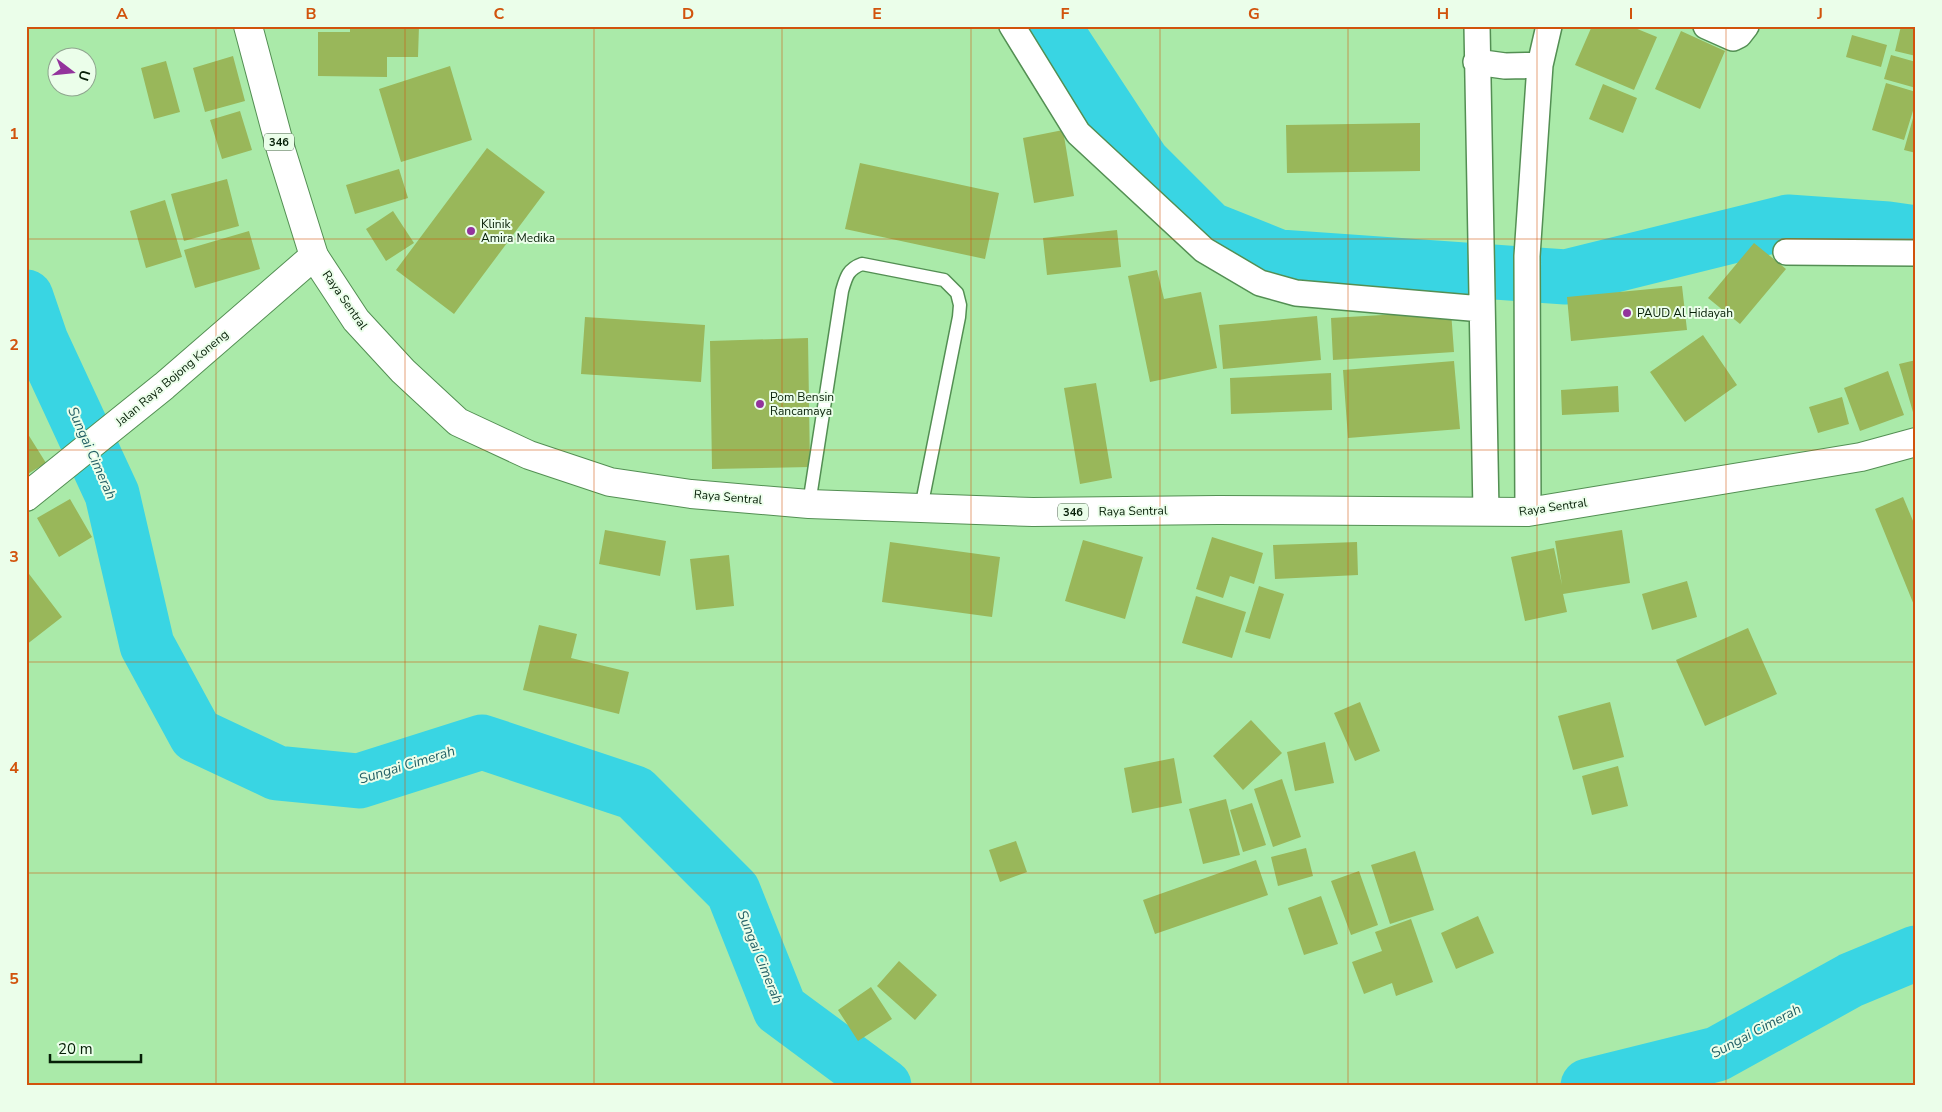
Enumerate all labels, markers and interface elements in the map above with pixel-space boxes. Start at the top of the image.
text: A [116,3,128,25]
text: B [305,3,317,25]
text: C [494,3,505,25]
text: D [682,3,694,25]
text: E [872,3,882,25]
text: F [1061,3,1070,25]
text: G [1248,3,1260,25]
text: H [1437,3,1449,25]
text: I [1629,3,1633,25]
text: J [1816,3,1823,25]
north arrow [48,48,98,98]
text: U [73,68,95,83]
text: 1 [9,123,19,145]
road number: 346 [264,134,294,150]
place label: Klinik Amira Medika [481,216,555,246]
marker: Klinik Amira Medika [465,225,477,237]
street label: Raya Sentral [319,267,372,333]
place label: PAUD Al Hidayah [1637,305,1733,321]
marker: PAUD Al Hidayah [1621,307,1633,319]
street label: Jalan Raya Bojong Koneng [112,326,232,430]
text: 2 [9,334,19,356]
place label: Pom Bensin Rancamaya [770,389,834,419]
marker: Pom Bensin Rancamaya [754,398,766,410]
water label: Sungai Cimerah [63,404,121,502]
street label: Raya Sentral [693,486,763,508]
street label: Raya Sentral [1518,494,1589,520]
street label: Raya Sentral [1098,502,1168,520]
road number: 346 [1058,504,1088,520]
text: 3 [9,546,19,568]
water label: Sungai Cimerah [357,741,457,789]
text: 4 [9,757,19,779]
water label: Sungai Cimerah [733,907,787,1007]
text: 5 [9,968,19,990]
water label: Sungai Cimerah [1708,999,1804,1063]
scale bar [50,1032,141,1064]
text: 20 m [58,1039,93,1059]

